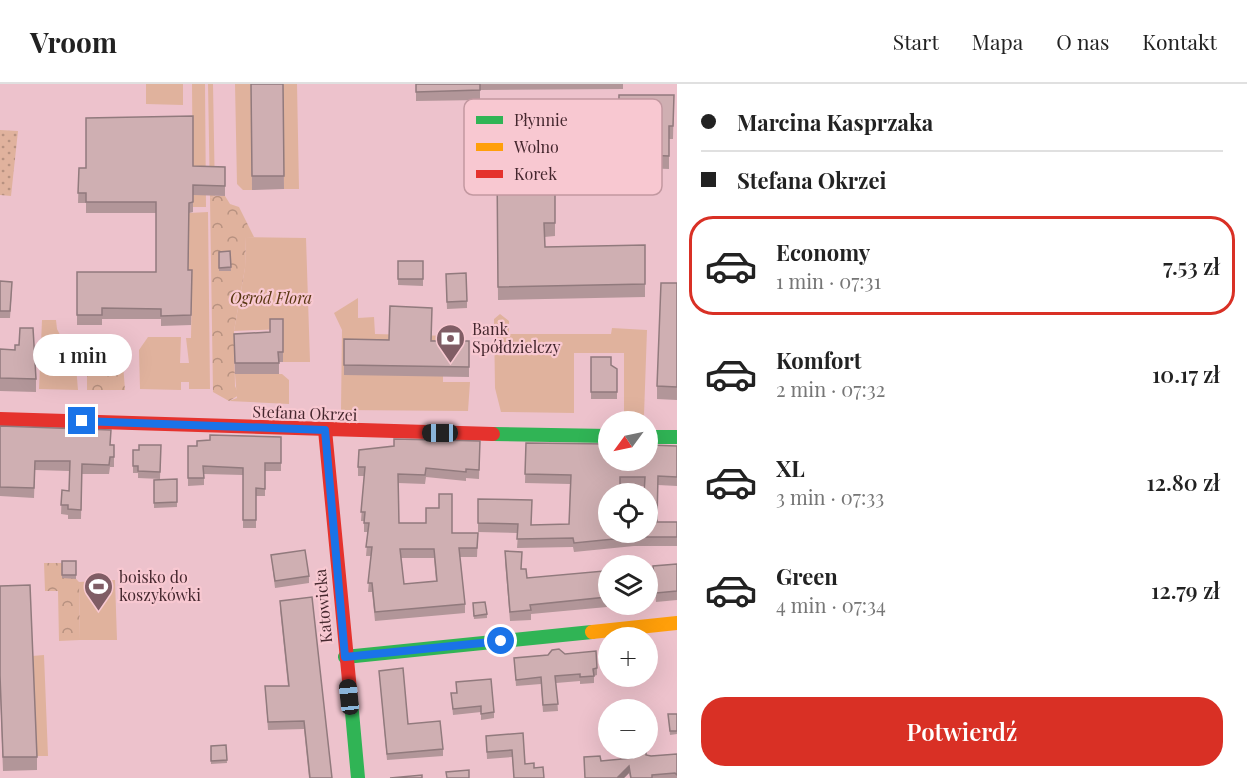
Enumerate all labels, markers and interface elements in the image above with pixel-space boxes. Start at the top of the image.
text: Vroom [30,23,117,60]
text: Start [893,27,939,55]
text: Mapa [972,27,1023,55]
text: O nas [1056,27,1109,55]
text: Kontakt [1142,27,1217,55]
legend [464,99,662,195]
text: Marcina Kasprzaka [737,107,933,137]
text: Płynnie [514,109,568,130]
text: Wolno [513,136,559,157]
text: Korek [514,163,557,184]
text: Stefana Okrzei [737,165,886,195]
text: Economy [776,237,870,267]
icon: car [704,239,758,293]
text: 7.53 zł [1163,251,1220,281]
text: 1 min · 07:31 [776,267,881,294]
park label: Ogród Flora [230,287,312,308]
place label: Bank Spółdzielczy [472,318,561,357]
bank icon: Bank Spółdzielczy [435,322,467,364]
callout: 1 min [32,334,132,376]
text: 1 min [58,341,107,368]
text: Komfort [776,345,861,375]
icon: car [704,347,758,401]
text: 10.17 zł [1152,359,1220,389]
text: 2 min · 07:32 [776,375,885,402]
street label: Stefana Okrzei [252,400,358,425]
route end [68,407,95,434]
north arrow [598,411,658,471]
map controls [598,411,658,759]
car [422,424,458,442]
text: XL [776,453,805,483]
icon: car [704,455,758,509]
text: 12.80 zł [1146,467,1220,497]
button: locate [598,483,658,543]
text: 3 min · 07:33 [776,483,884,510]
button: layers [598,555,658,615]
text: Green [776,561,838,591]
icon: car [704,563,758,617]
place label: boisko do koszykówki [119,566,201,605]
street label: Katowicka [309,568,336,644]
sports icon: boisko do koszykówki [82,570,114,612]
text: 12.79 zł [1151,575,1220,605]
text: 4 min · 07:34 [776,591,886,618]
route start [487,627,514,654]
button: + [598,627,658,687]
car [338,678,360,716]
button: Potwierdź [701,697,1223,766]
button: − [598,699,658,759]

